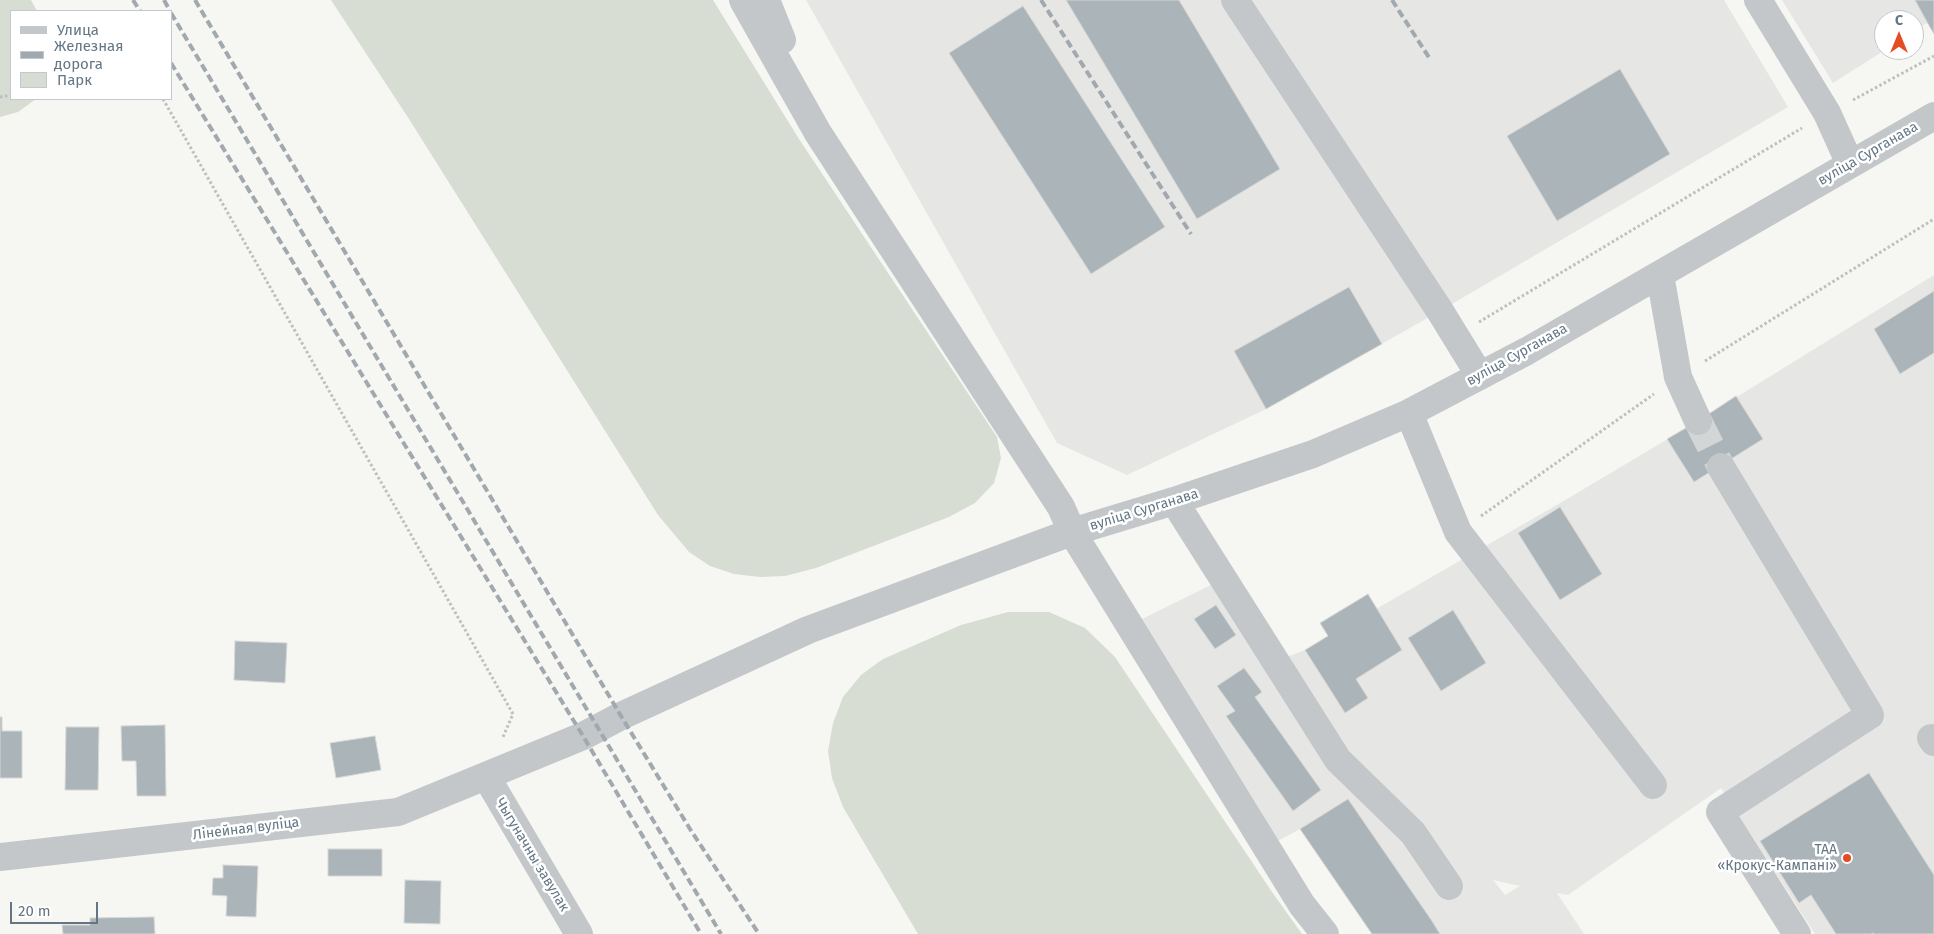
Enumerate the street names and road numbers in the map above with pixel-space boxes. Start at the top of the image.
street label: вуліца Сурганава [1815,119,1921,189]
street label: вуліца Сурганава [1464,320,1570,390]
street label: вуліца Сурганава [1088,485,1200,535]
street label: Чыгуначны завулак [491,795,573,915]
street label: Лінейная вуліца [192,814,300,844]

